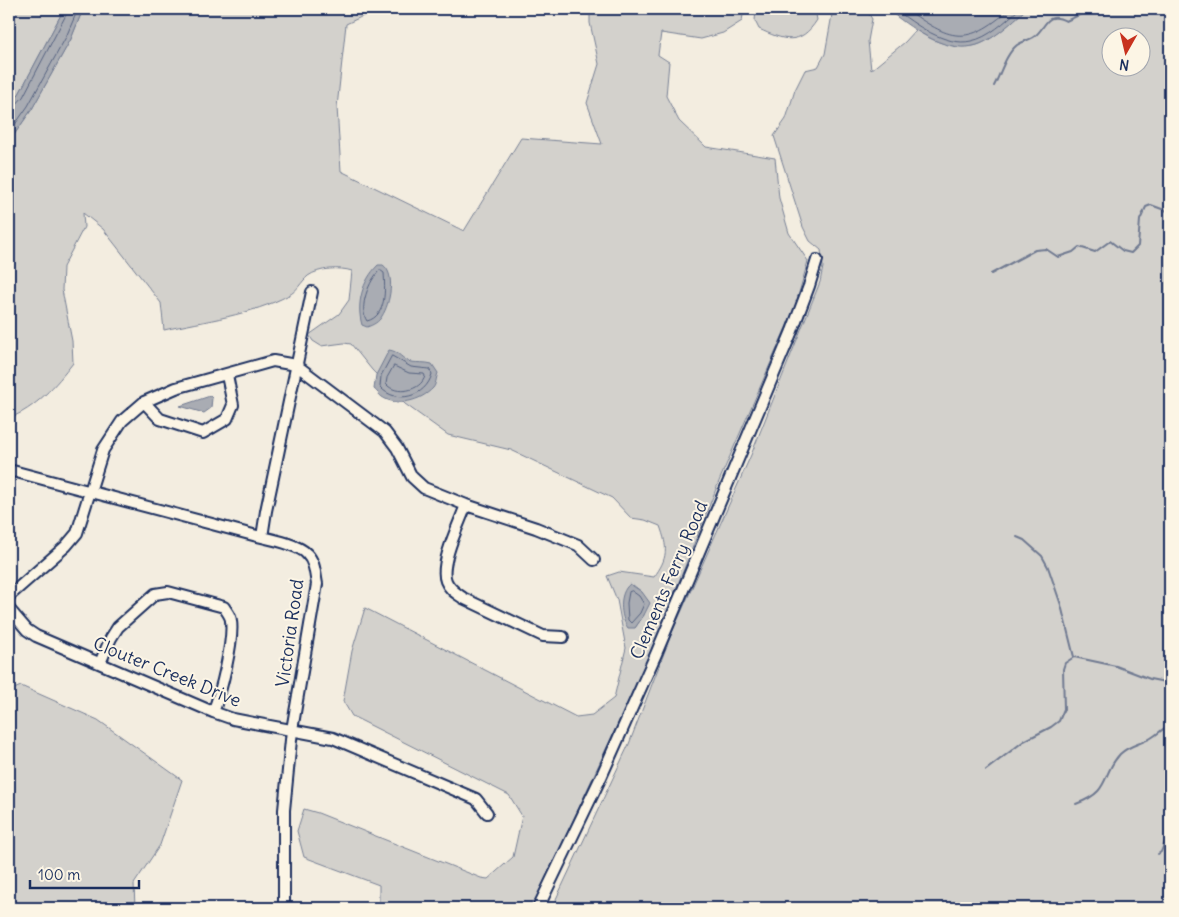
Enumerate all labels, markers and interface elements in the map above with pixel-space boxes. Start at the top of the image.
north arrow [1102,28,1152,78]
text: N [1118,55,1130,74]
street label: Clements Ferry Road [625,497,713,663]
street label: Victoria Road [271,577,309,688]
street label: Clouter Creek Drive [90,631,245,712]
scale bar [30,857,139,889]
text: 100 m [38,865,80,884]

